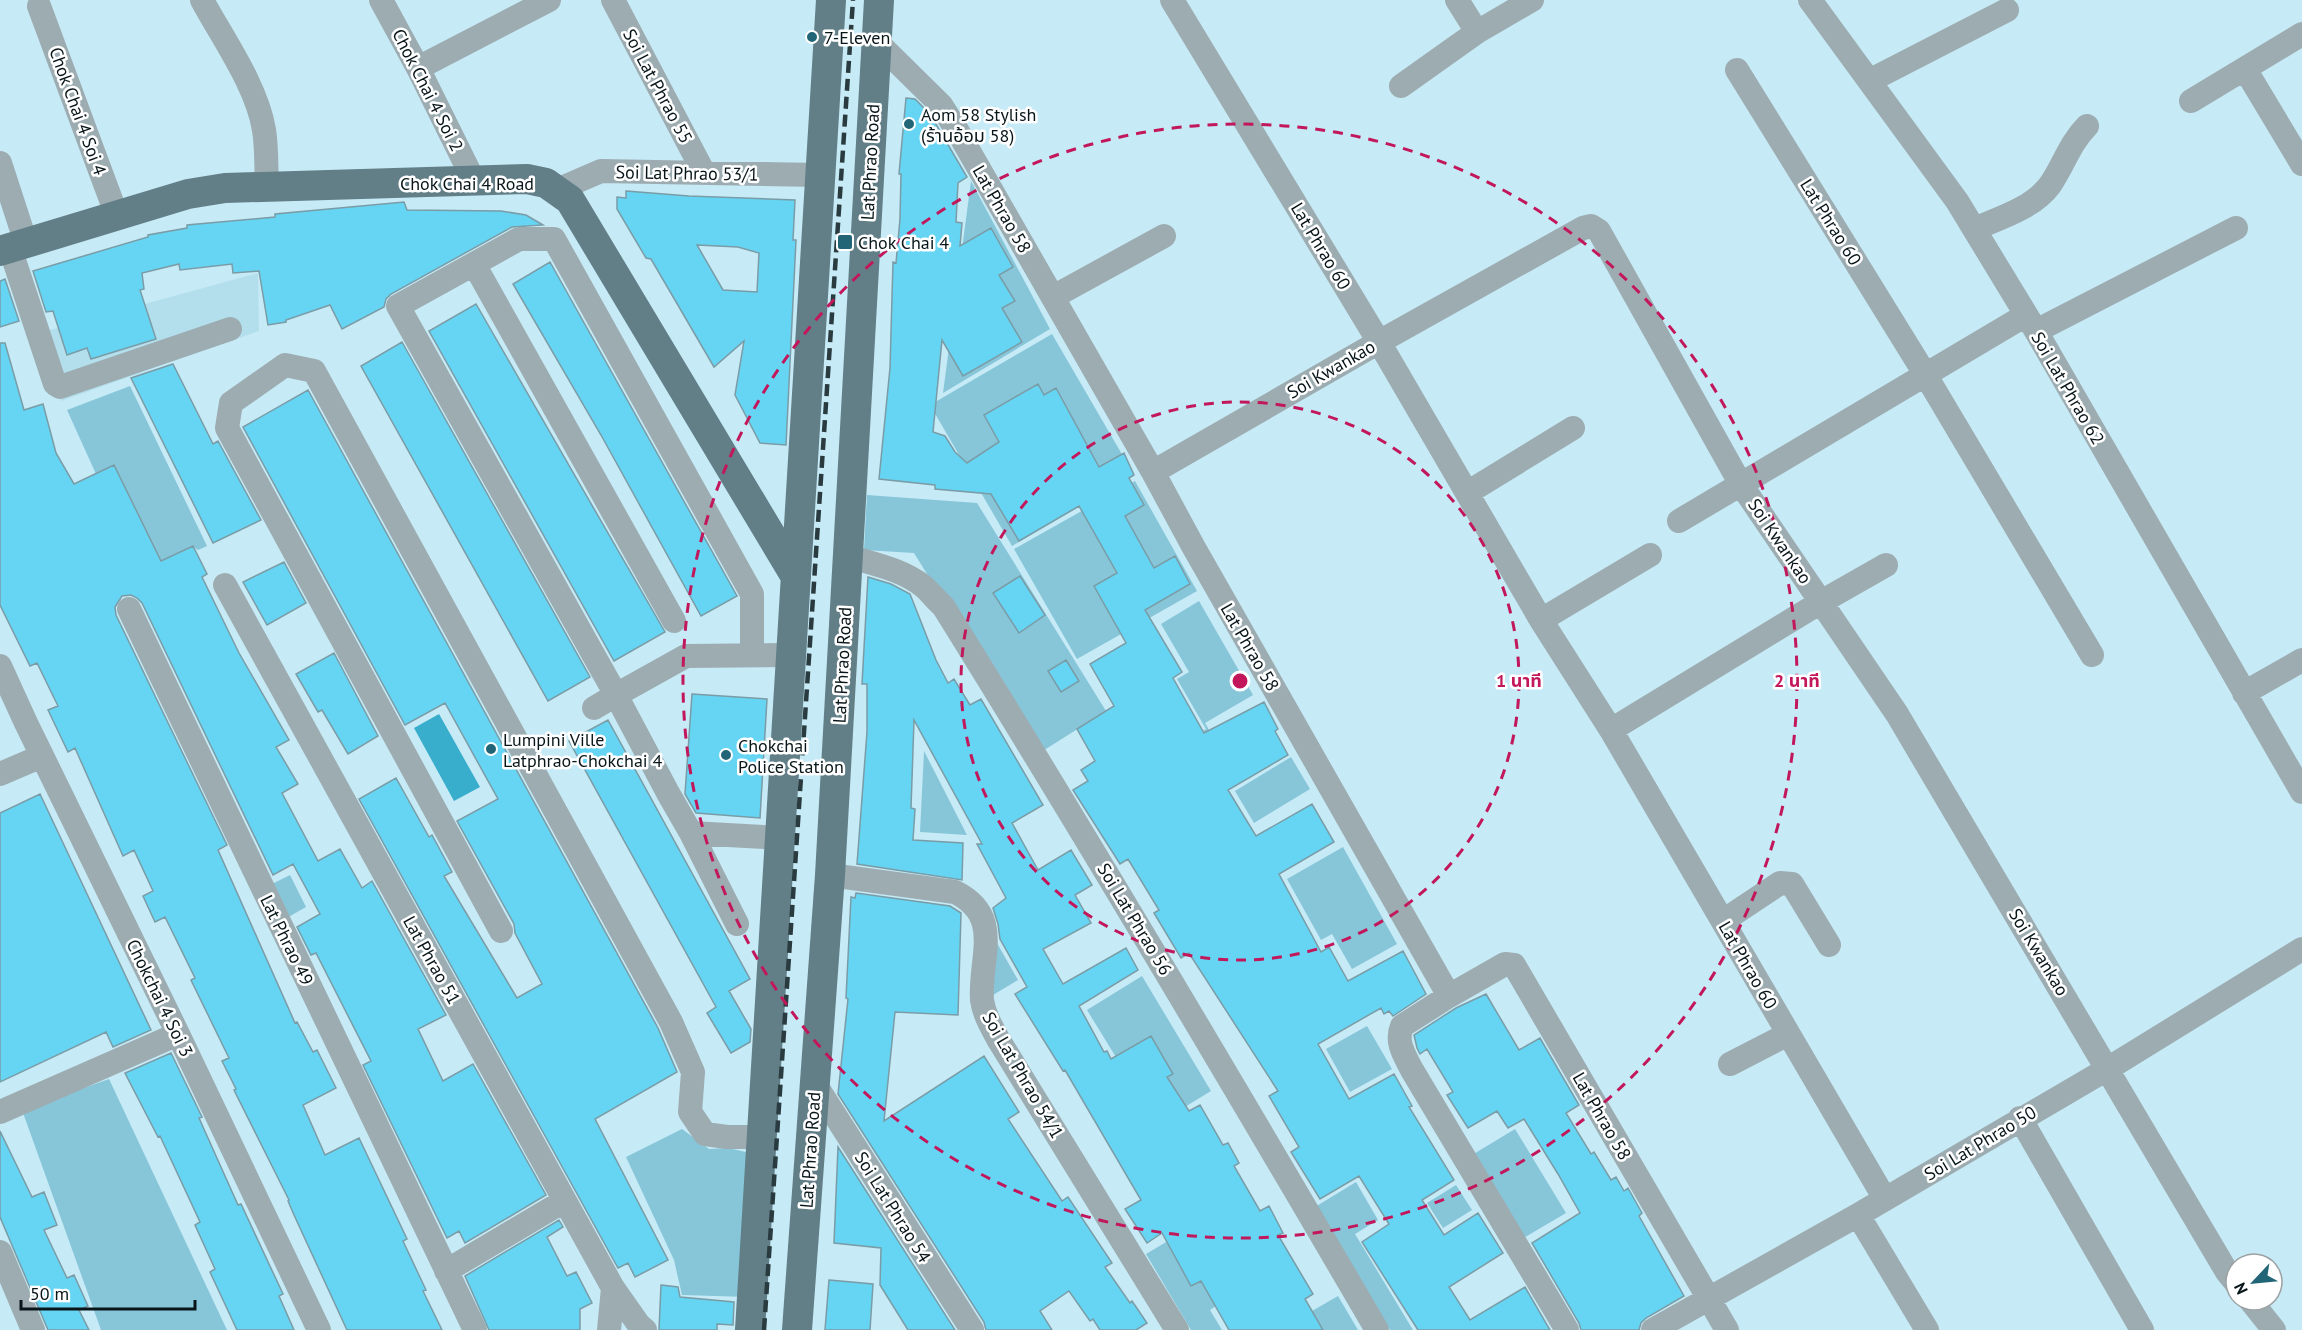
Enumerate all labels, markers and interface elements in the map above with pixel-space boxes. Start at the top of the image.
street label: Chok Chai 4 Soi 2 [387,25,469,155]
street label: Soi Lat Phrao 55 [618,25,698,147]
place label: 7-Eleven [824,26,890,49]
marker: 7-Eleven [805,30,819,44]
street label: Chok Chai 4 Soi 4 [44,44,112,178]
street label: Lat Phrao Road [855,103,885,221]
place label: Aom 58 Stylish (ร้านอ้อม 58) [921,103,1036,147]
marker: Aom 58 Stylish (ร้านอ้อม 58) [902,117,916,131]
street label: Soi Lat Phrao 53/1 [615,160,759,186]
street label: Lat Phrao 58 [968,161,1036,257]
street label: Chok Chai 4 Road [400,172,534,195]
street label: Lat Phrao 60 [1795,174,1867,270]
street label: Lat Phrao 60 [1286,198,1356,294]
place label: Chok Chai 4 [858,231,949,254]
marker: Chok Chai 4 [836,233,854,251]
street label: Soi Lat Phrao 62 [2026,327,2110,449]
street label: Soi Kwankao [1283,335,1379,403]
street label: Soi Kwankao [1743,494,1817,588]
street label: Lat Phrao 58 [1216,599,1284,695]
street label: Lat Phrao Road [827,606,857,724]
text: 1 นาที [1496,669,1542,692]
text: 2 นาที [1774,669,1820,692]
centre of rings [1230,671,1250,691]
place label: Lumpini Ville Latphrao-Chokchai 4 [503,728,662,772]
place label: Chokchai Police Station [738,734,844,778]
marker: Lumpini Ville Latphrao-Chokchai 4 [484,742,498,756]
marker: Chokchai Police Station [719,748,733,762]
street label: Soi Lat Phrao 56 [1093,859,1177,979]
street label: Lat Phrao 49 [255,891,319,989]
street label: Soi Kwankao [2004,904,2074,1000]
street label: Lat Phrao 51 [398,912,466,1008]
street label: Lat Phrao 60 [1714,917,1783,1013]
street label: Chokchai 4 Soi 3 [122,935,198,1061]
street label: Soi Lat Phrao 54/1 [977,1007,1069,1143]
street label: Lat Phrao 58 [1568,1068,1636,1164]
street label: Lat Phrao Road [794,1091,826,1209]
street label: Soi Lat Phrao 50 [1920,1100,2040,1185]
street label: Soi Lat Phrao 54 [850,1147,936,1267]
north arrow [2224,1252,2284,1312]
scale bar [21,1273,195,1311]
text: N [2229,1279,2252,1298]
text: 50 m [30,1282,69,1305]

